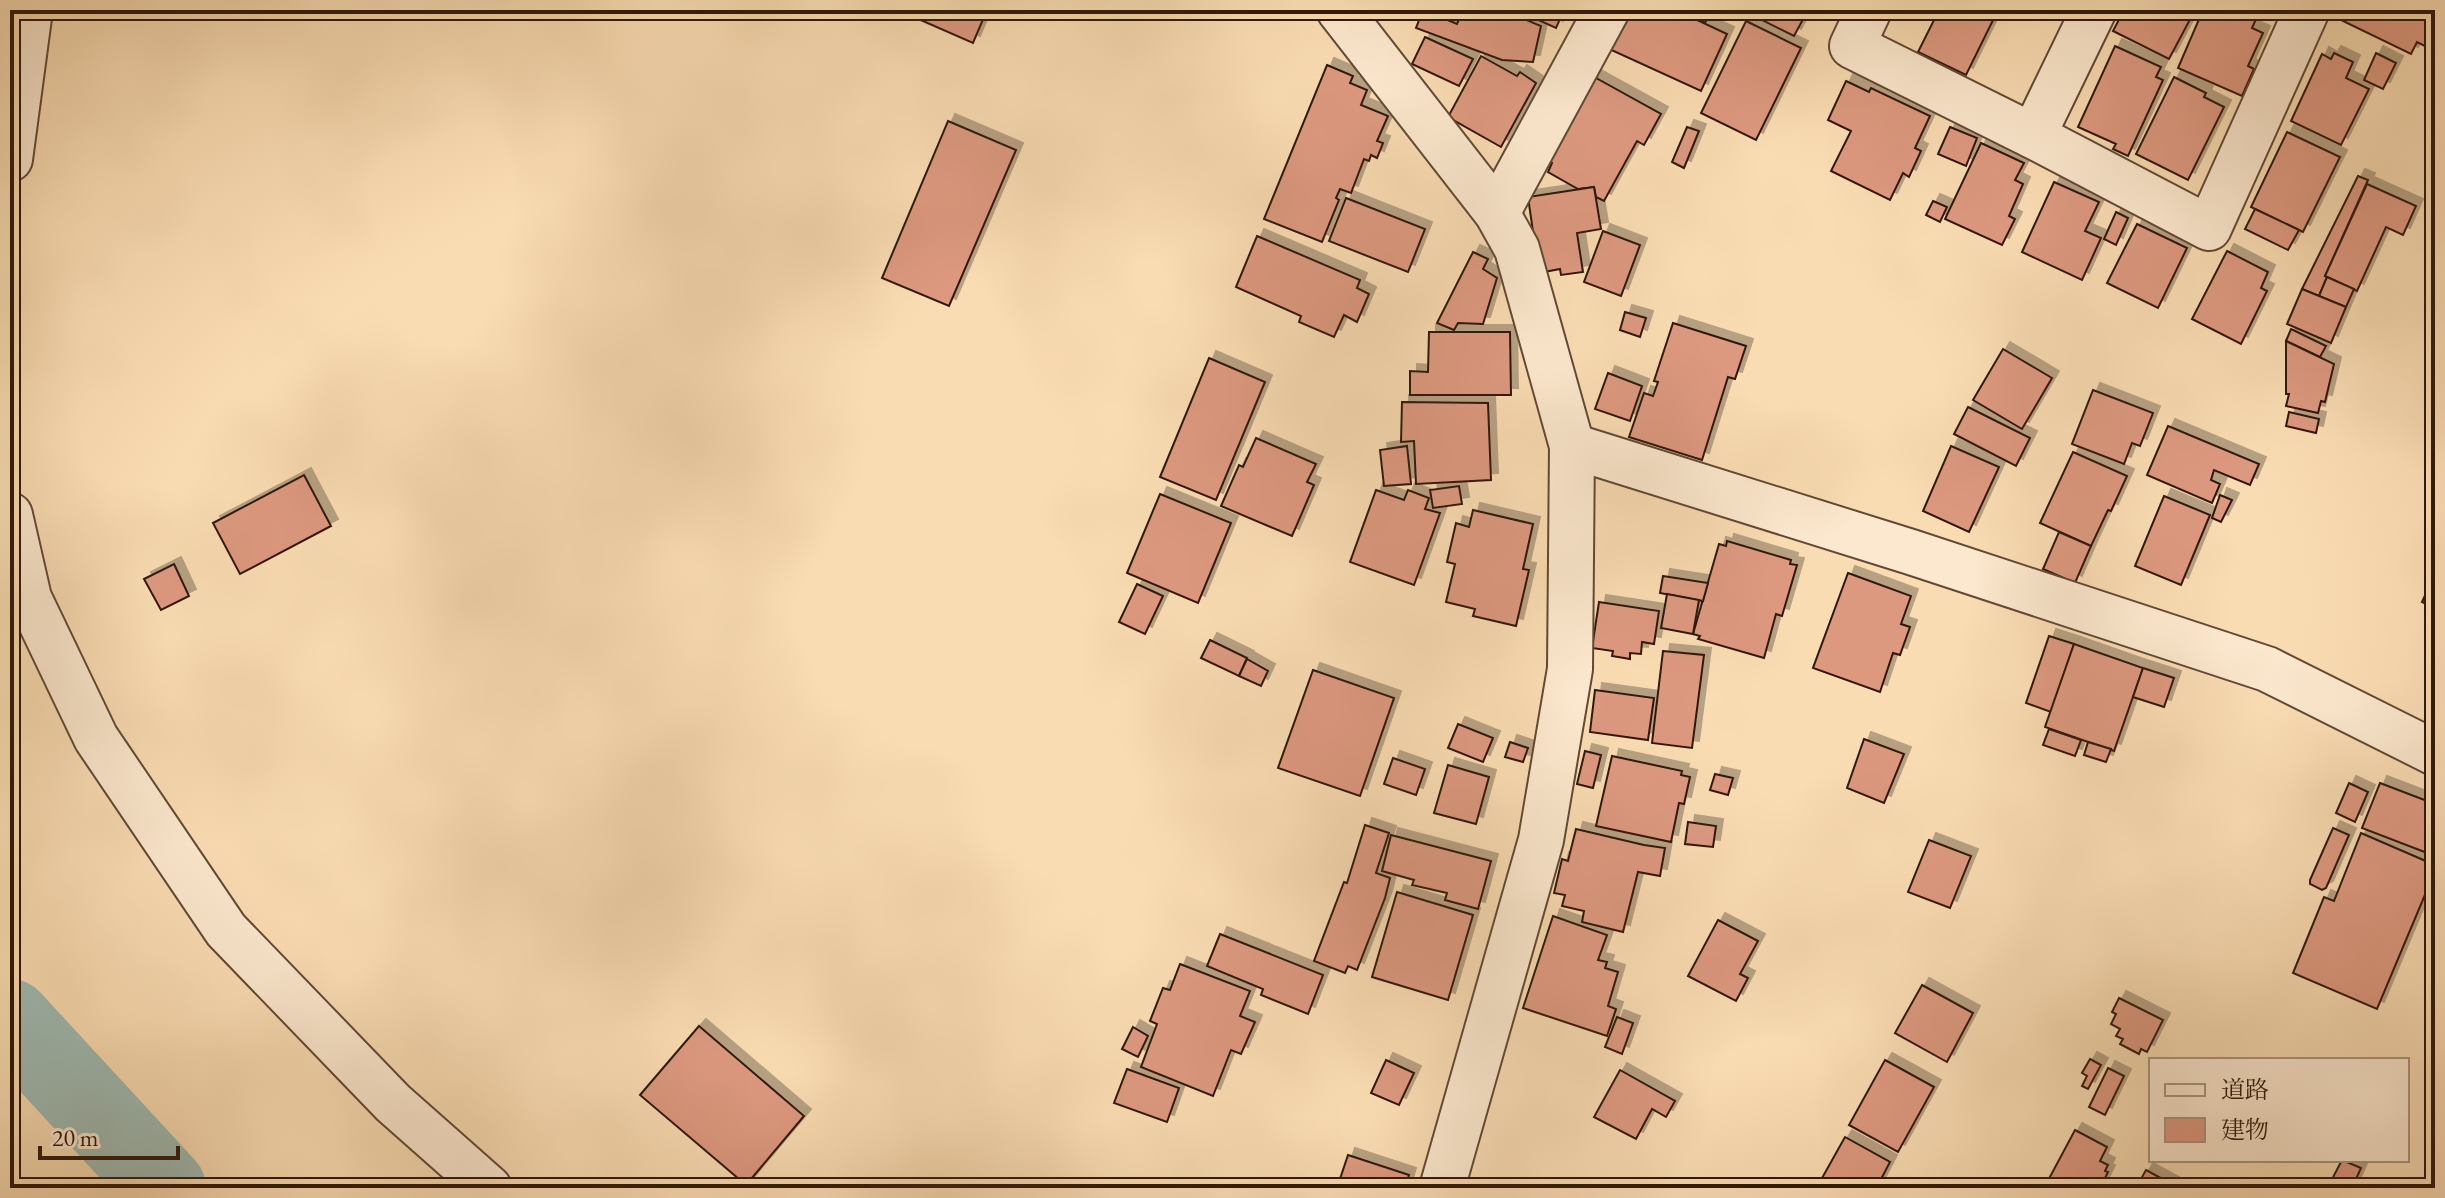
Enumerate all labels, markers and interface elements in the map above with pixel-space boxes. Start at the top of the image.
legend [2149,1058,2409,1162]
text: 道路 [2221,1074,2269,1105]
scale bar [40,1110,178,1160]
text: 建物 [2221,1114,2269,1145]
text: 20 m [52,1122,99,1153]

